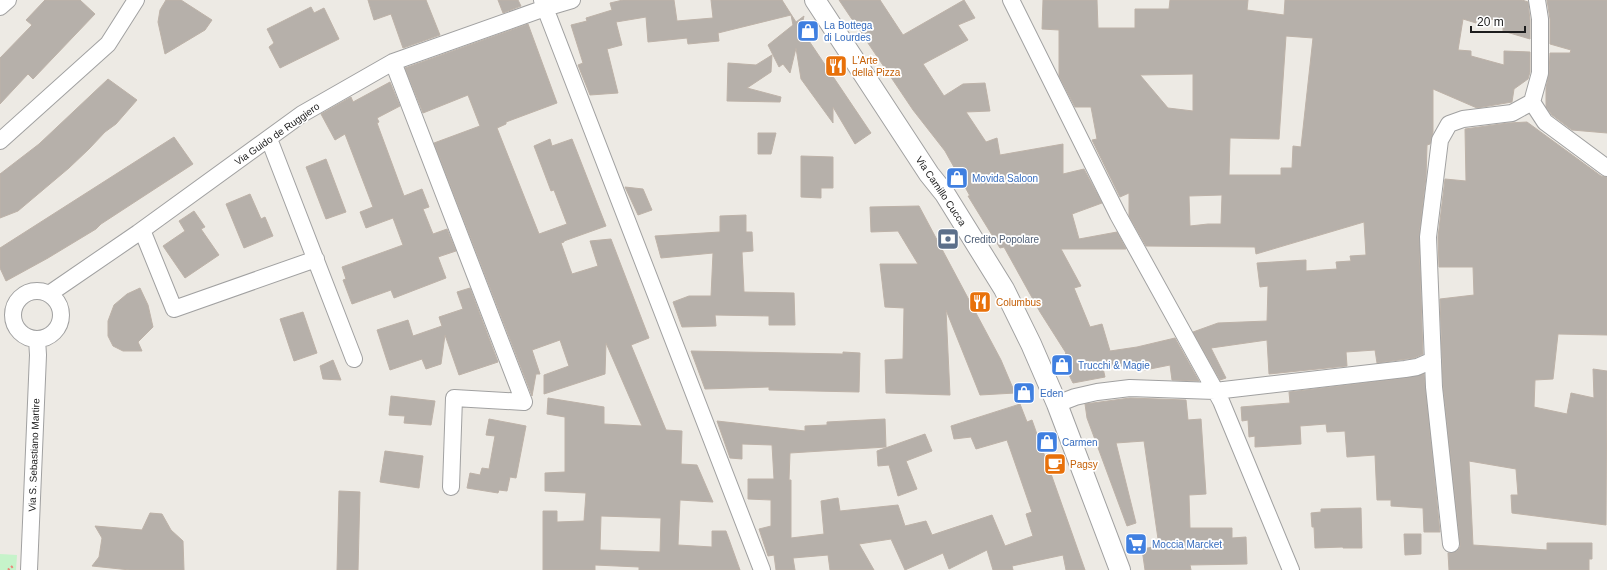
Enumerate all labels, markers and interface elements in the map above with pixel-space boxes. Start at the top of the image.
scale bar [1471,8,1525,34]
text: 20 m [1477,15,1504,29]
shop icon: La Bottega di Lourdes [795,18,821,44]
place label: La Bottega di Lourdes [824,20,873,43]
restaurant icon: L'Arte della Pizza [823,53,849,79]
place label: L'Arte della Pizza [852,55,901,78]
street label: Via Guido de Ruggiero [232,100,322,167]
street label: Via Camillo Cucca [914,154,969,228]
shop icon: Movida Saloon [944,165,970,191]
place label: Movida Saloon [972,173,1038,184]
bank icon: Credito Popolare [935,226,961,252]
place label: Credito Popolare [964,234,1039,245]
restaurant icon: Columbus [967,289,993,315]
place label: Columbus [996,297,1041,308]
shop icon: Trucchi & Magie [1049,352,1075,378]
place label: Trucchi & Magie [1078,360,1150,371]
shop icon: Eden [1011,380,1037,406]
place label: Eden [1040,388,1063,399]
street label: Via S. Sebastiano Martire [27,398,41,512]
shop icon: Carmen [1034,429,1060,455]
place label: Carmen [1062,437,1098,448]
cafe icon: Pagsy [1042,451,1068,477]
place label: Pagsy [1070,459,1098,470]
supermarket icon: Moccia Marcket [1123,531,1149,557]
place label: Moccia Marcket [1152,539,1222,550]

